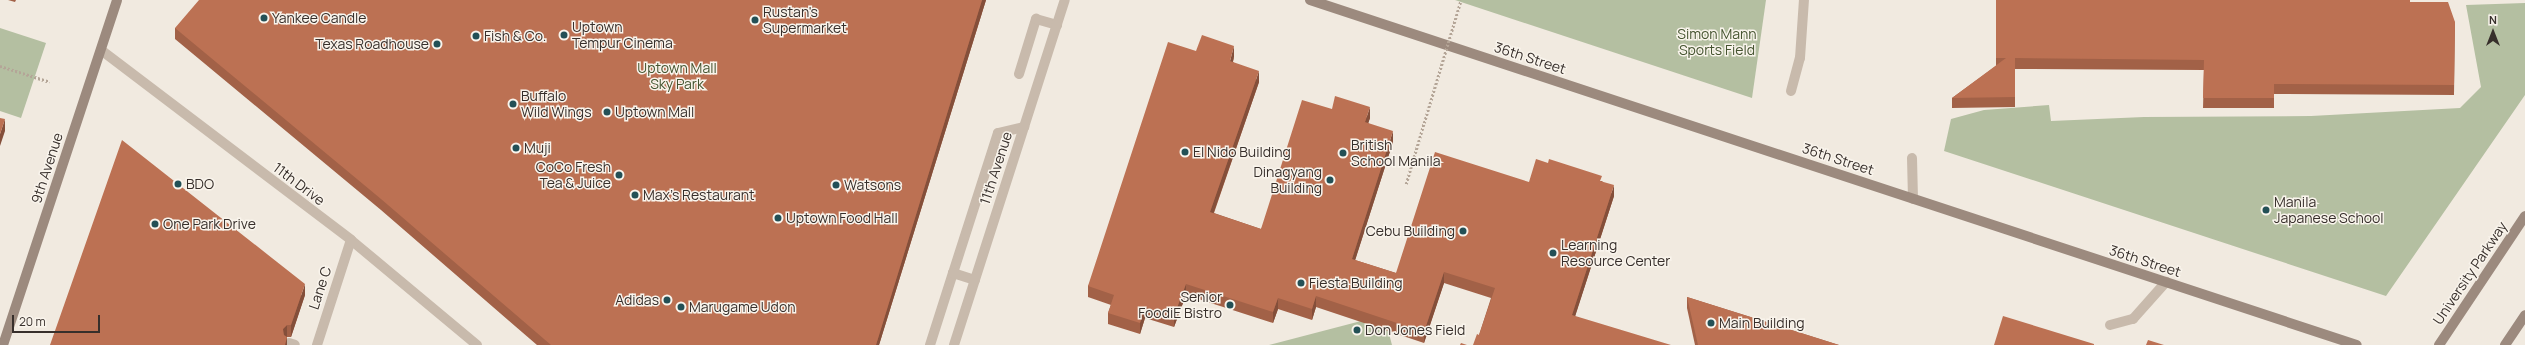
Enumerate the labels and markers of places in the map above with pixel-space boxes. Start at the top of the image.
place label: Rustan's Supermarket [763,4,847,36]
place label: Yankee Candle [272,10,367,26]
marker: Yankee Candle [259,13,269,23]
marker: Rustan's Supermarket [750,15,760,25]
place label: Uptown Tempur Cinema [572,19,673,52]
place label: Fish & Co. [484,28,546,44]
marker: Uptown Tempur Cinema [559,30,569,40]
marker: Fish & Co. [471,31,481,41]
place label: Texas Roadhouse [315,36,429,52]
marker: Texas Roadhouse [432,39,442,49]
place label: Buffalo Wild Wings [521,88,591,120]
marker: Buffalo Wild Wings [508,99,518,109]
place label: Uptown Mall [615,104,694,120]
marker: Uptown Mall [602,107,612,117]
place label: British School Manila [1351,137,1441,170]
place label: Muji [524,140,551,156]
marker: Muji [511,143,521,153]
place label: El Nido Building [1193,144,1291,160]
marker: El Nido Building [1180,147,1190,157]
marker: British School Manila [1338,148,1348,158]
place label: CoCo Fresh Tea & Juice [536,159,611,192]
place label: Dinagyang Building [1253,164,1322,196]
marker: CoCo Fresh Tea & Juice [614,170,624,180]
marker: Dinagyang Building [1325,175,1335,185]
place label: BDO [186,176,214,192]
place label: Watsons [844,177,901,193]
marker: BDO [173,179,183,189]
marker: Watsons [831,180,841,190]
place label: Max's Restaurant [643,187,754,203]
marker: Max's Restaurant [630,190,640,200]
place label: Manila Japanese School [2274,194,2384,226]
marker: Manila Japanese School [2261,205,2271,215]
place label: Uptown Food Hall [786,210,898,226]
marker: Uptown Food Hall [773,213,783,223]
place label: One Park Drive [163,216,256,232]
marker: One Park Drive [150,219,160,229]
place label: Cebu Building [1366,223,1455,239]
marker: Cebu Building [1458,226,1468,236]
place label: Learning Resource Center [1561,237,1670,270]
marker: Learning Resource Center [1548,248,1558,258]
place label: Fiesta Building [1309,275,1403,291]
marker: Fiesta Building [1296,278,1306,288]
place label: Senior FoodiE Bistro [1138,289,1222,322]
place label: Adidas [615,292,659,308]
marker: Adidas [662,295,672,305]
place label: Marugame Udon [689,299,796,315]
marker: Senior FoodiE Bistro [1225,300,1235,310]
marker: Marugame Udon [676,302,686,312]
place label: Main Building [1719,315,1805,331]
marker: Main Building [1706,318,1716,328]
place label: Don Jones Field [1365,322,1465,338]
marker: Don Jones Field [1352,325,1362,335]

